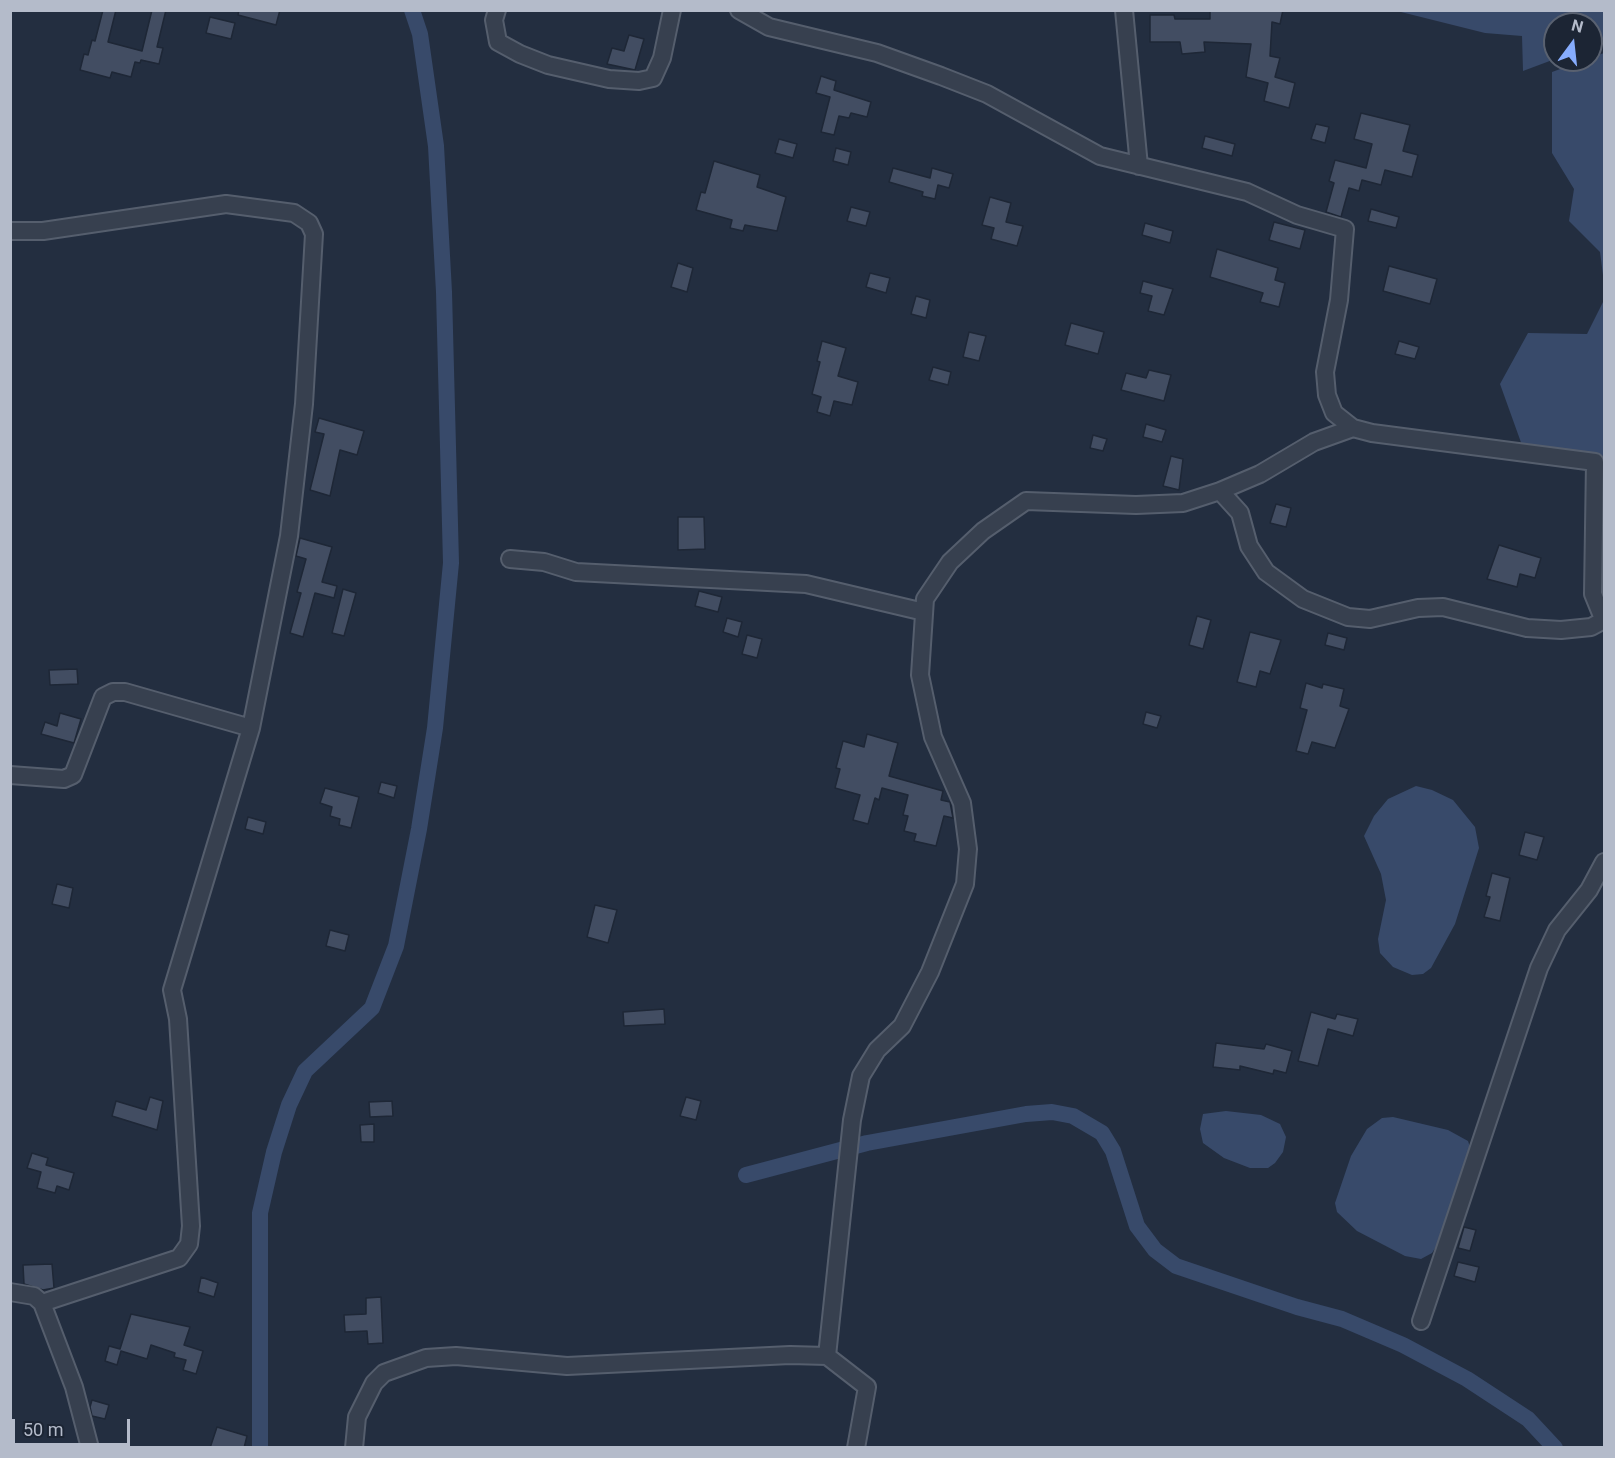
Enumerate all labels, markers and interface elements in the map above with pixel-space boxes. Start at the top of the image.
north arrow [1543,12,1603,72]
text: N [1569,15,1585,37]
scale bar [15,1407,134,1445]
text: 50 m [23,1419,63,1440]

